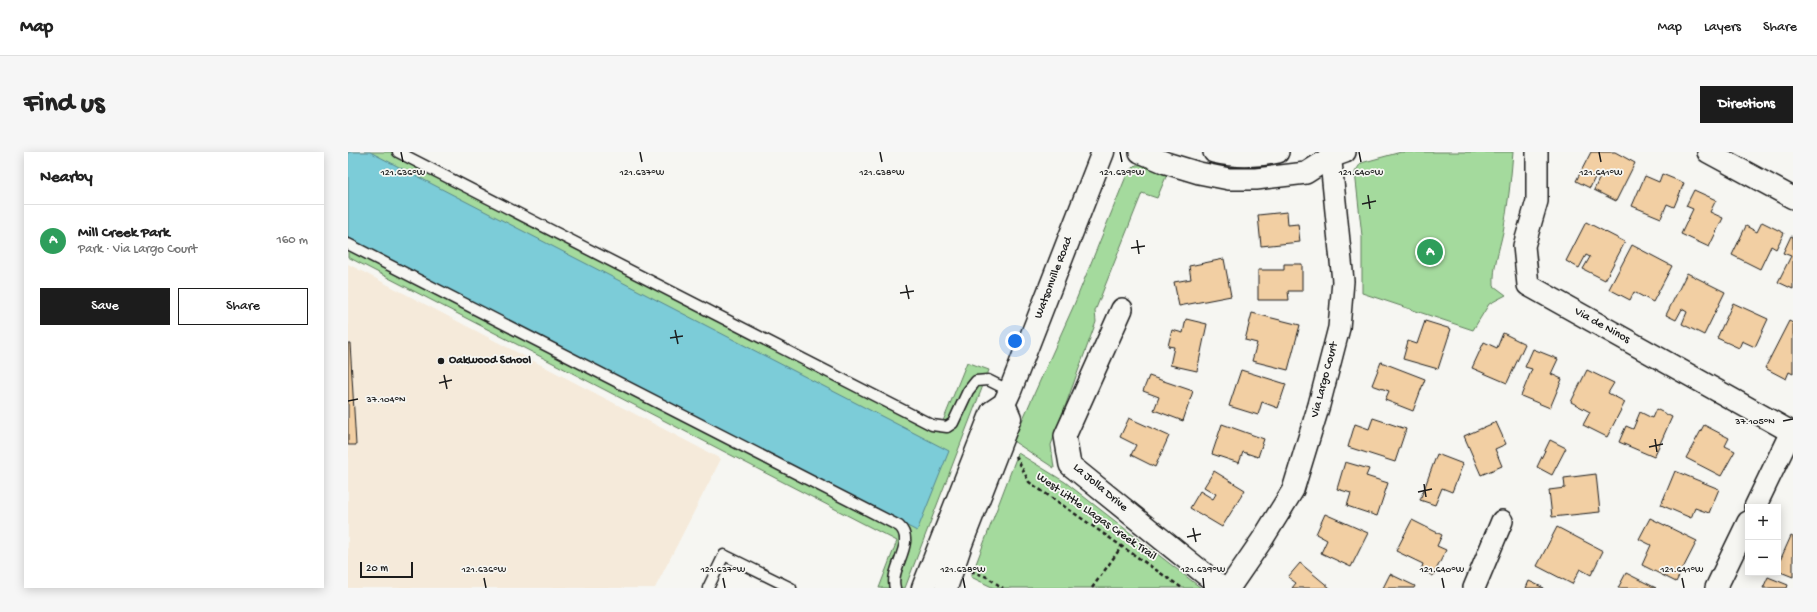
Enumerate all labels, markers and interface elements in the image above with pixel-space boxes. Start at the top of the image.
text: Map [20,16,53,39]
text: Map [1658,19,1682,36]
text: Layers [1704,19,1741,36]
text: Share [1763,19,1797,36]
button: Directions [1700,86,1793,123]
text: Find us [24,88,104,121]
text: 121.636°W [380,167,426,179]
text: 121.637°W [619,167,665,179]
text: 121.638°W [859,167,905,179]
text: 121.639°W [1099,167,1145,179]
text: 121.640°W [1338,167,1384,179]
text: 121.641°W [1579,167,1623,179]
text: Nearby [40,168,93,188]
text: Mill Creek Park [78,224,170,242]
text: A [49,233,57,248]
text: 160 m [276,233,308,248]
street label: Watsonville Road [1032,234,1076,321]
pin: A [1417,237,1443,267]
text: Park · Via Largo Court [78,242,197,257]
button: Save [40,288,170,325]
button: Share [178,288,308,325]
street label: Via de Ninos [1571,304,1633,347]
your location [1005,331,1025,351]
street label: Via Largo Court [1308,340,1342,420]
place label: Oakwood School [449,354,531,368]
marker: Oakwood School [436,356,446,366]
text: 37.104°N [365,394,406,406]
text: 37.105°N [1734,416,1775,428]
street label: La Jolla Drive [1070,461,1131,516]
street label: West Little Llagas Creek Trail [1033,470,1159,564]
map controls [1745,504,1781,576]
button: + [1745,504,1781,540]
button: − [1745,540,1781,576]
scale bar [360,560,413,579]
text: 20 m [366,563,388,575]
text: 121.636°W [461,564,507,576]
text: 121.637°W [700,564,746,576]
text: 121.638°W [940,564,986,576]
text: 121.639°W [1180,564,1226,576]
text: 121.640°W [1419,564,1465,576]
text: 121.641°W [1660,564,1704,576]

